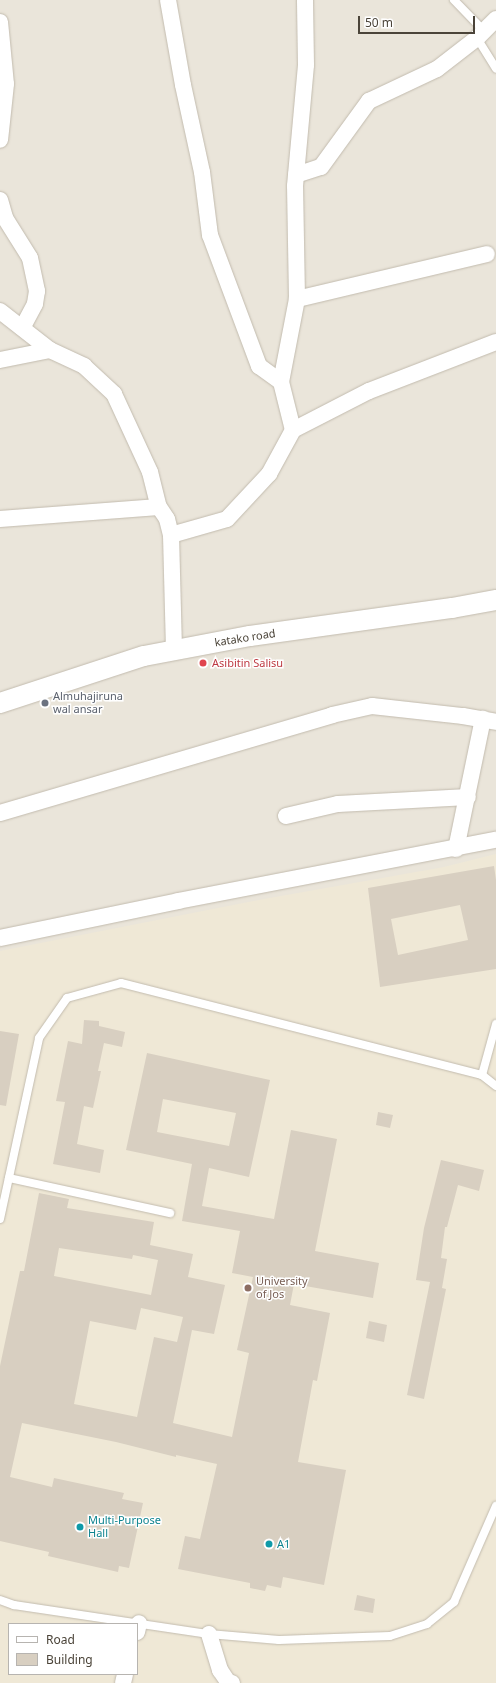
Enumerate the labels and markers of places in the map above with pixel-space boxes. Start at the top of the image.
place label: Asibitin Salisu [212,656,283,670]
marker: Asibitin Salisu [197,657,209,669]
place label: Almuhajiruna wal ansar [53,690,123,716]
marker: Almuhajiruna wal ansar [40,698,50,708]
place label: University of Jos [256,1275,308,1301]
marker: University of Jos [243,1283,253,1293]
place label: Multi-Purpose Hall [88,1514,161,1540]
marker: Multi-Purpose Hall [75,1522,85,1532]
place label: A1 [277,1537,290,1551]
marker: A1 [264,1539,274,1549]

